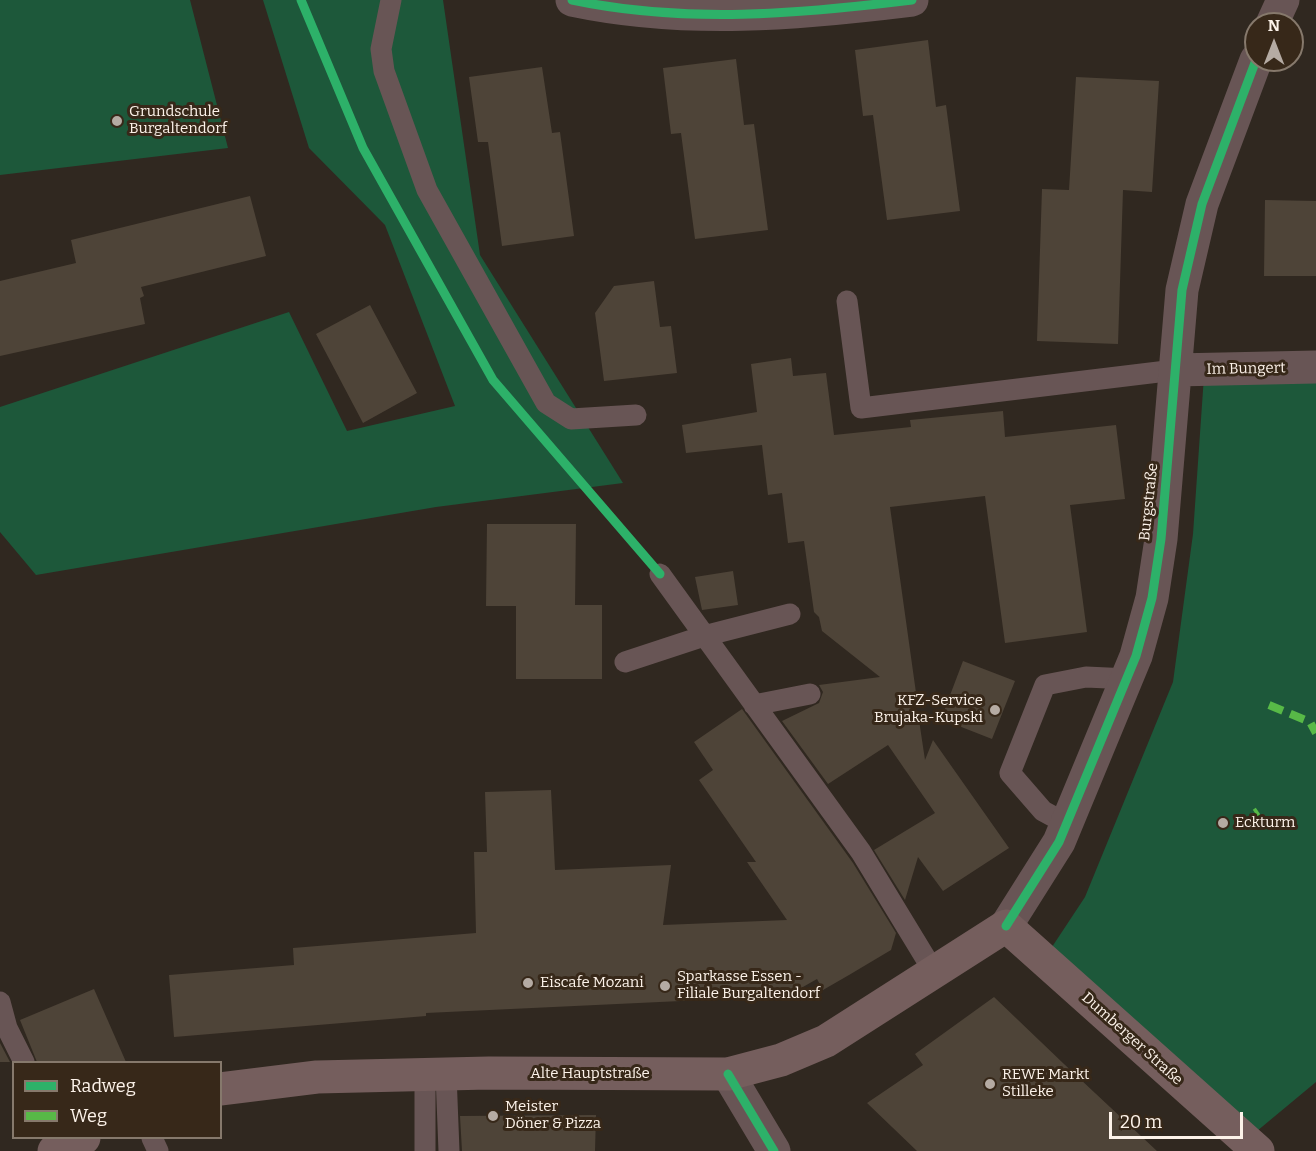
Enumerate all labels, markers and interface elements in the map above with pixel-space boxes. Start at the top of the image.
north arrow [1244,12,1304,72]
text: N [1268,16,1280,35]
place label: Grundschule Burgaltendorf [129,103,227,138]
marker: Grundschule Burgaltendorf [110,114,124,128]
street label: Im Bungert [1206,359,1286,379]
street label: Burgstraße [1136,462,1162,542]
place label: KFZ-Service Brujaka-Kupski [874,692,983,727]
marker: KFZ-Service Brujaka-Kupski [988,703,1002,717]
place label: Eckturm [1235,814,1295,832]
marker: Eckturm [1216,816,1230,830]
place label: Sparkasse Essen - Filiale Burgaltendorf [677,968,820,1003]
place label: Eiscafe Mozani [540,974,644,992]
marker: Eiscafe Mozani [521,976,535,990]
marker: Sparkasse Essen - Filiale Burgaltendorf [658,979,672,993]
street label: Dumberger Straße [1078,989,1186,1089]
legend [12,1061,222,1139]
street label: Alte Hauptstraße [530,1065,650,1083]
place label: REWE Markt Stilleke [1002,1066,1089,1101]
text: Radweg [70,1075,136,1097]
marker: REWE Markt Stilleke [983,1077,997,1091]
place label: Meister Döner & Pizza [505,1098,601,1133]
scale bar [1112,1100,1246,1138]
text: Weg [70,1105,107,1127]
marker: Meister Döner & Pizza [486,1109,500,1123]
text: 20 m [1120,1111,1162,1133]

